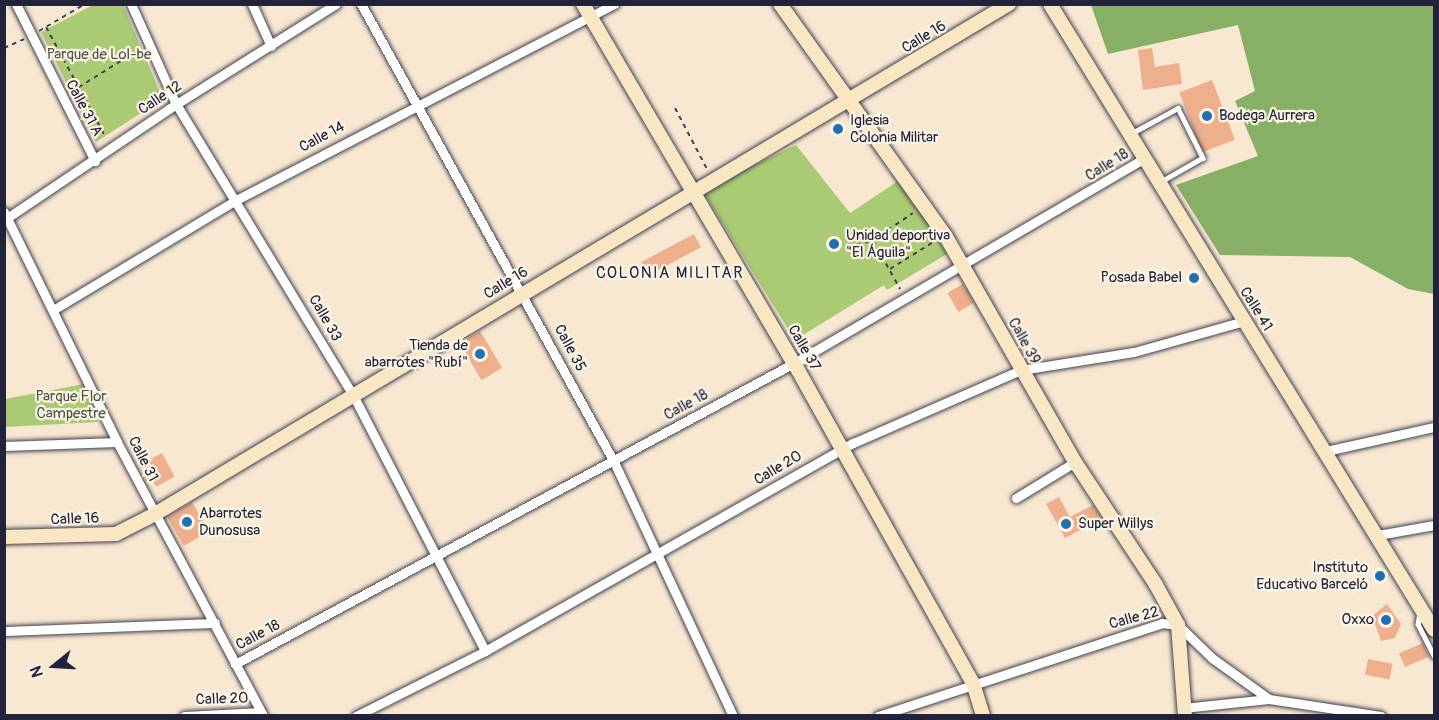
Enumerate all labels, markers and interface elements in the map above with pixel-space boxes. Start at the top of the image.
street label: Calle 16 [899,17,949,57]
park label: Parque de Lol-be [47,46,151,64]
street label: Calle 31 A [62,77,106,139]
street label: Calle 12 [135,77,185,119]
place label: Bodega Aurrera [1219,107,1315,125]
marker: Bodega Aurrera [1200,109,1214,123]
place label: Iglesia Colonia Militar [850,111,938,146]
street label: Calle 14 [296,118,348,156]
marker: Iglesia Colonia Militar [831,122,845,136]
street label: Calle 18 [1082,145,1132,185]
place label: Unidad deportiva "El Águila" [846,226,950,261]
marker: Unidad deportiva "El Águila" [827,237,841,251]
street label: Calle 16 [481,263,531,303]
district label: COLONIA MILITAR [596,263,744,283]
place label: Posada Babel [1101,269,1182,287]
marker: Posada Babel [1187,271,1201,285]
street label: Calle 41 [1235,284,1277,334]
street label: Calle 33 [305,292,345,344]
street label: Calle 39 [1004,315,1044,367]
street label: Calle 35 [550,321,590,375]
street label: Calle 37 [784,322,824,374]
place label: Tienda de abarrotes "Rubí" [365,336,468,371]
marker: Tienda de abarrotes "Rubí" [473,347,487,361]
street label: Calle 18 [661,386,711,424]
park label: Parque Flor Campestre [35,387,107,422]
street label: Calle 31 [124,433,162,485]
street label: Calle 20 [751,447,805,489]
place label: Abarrotes Dunosusa [199,504,262,539]
street label: Calle 16 [50,509,100,529]
marker: Abarrotes Dunosusa [180,515,194,529]
place label: Super Willys [1078,515,1153,533]
marker: Super Willys [1059,517,1073,531]
place label: Instituto Educativo Barceló [1256,558,1368,593]
marker: Instituto Educativo Barceló [1373,569,1387,583]
street label: Calle 22 [1107,603,1161,633]
place label: Oxxo [1341,611,1374,629]
marker: Oxxo [1379,613,1393,627]
street label: Calle 18 [233,616,283,654]
north arrow [24,636,84,696]
text: N [26,663,48,680]
street label: Calle 20 [195,689,249,709]

